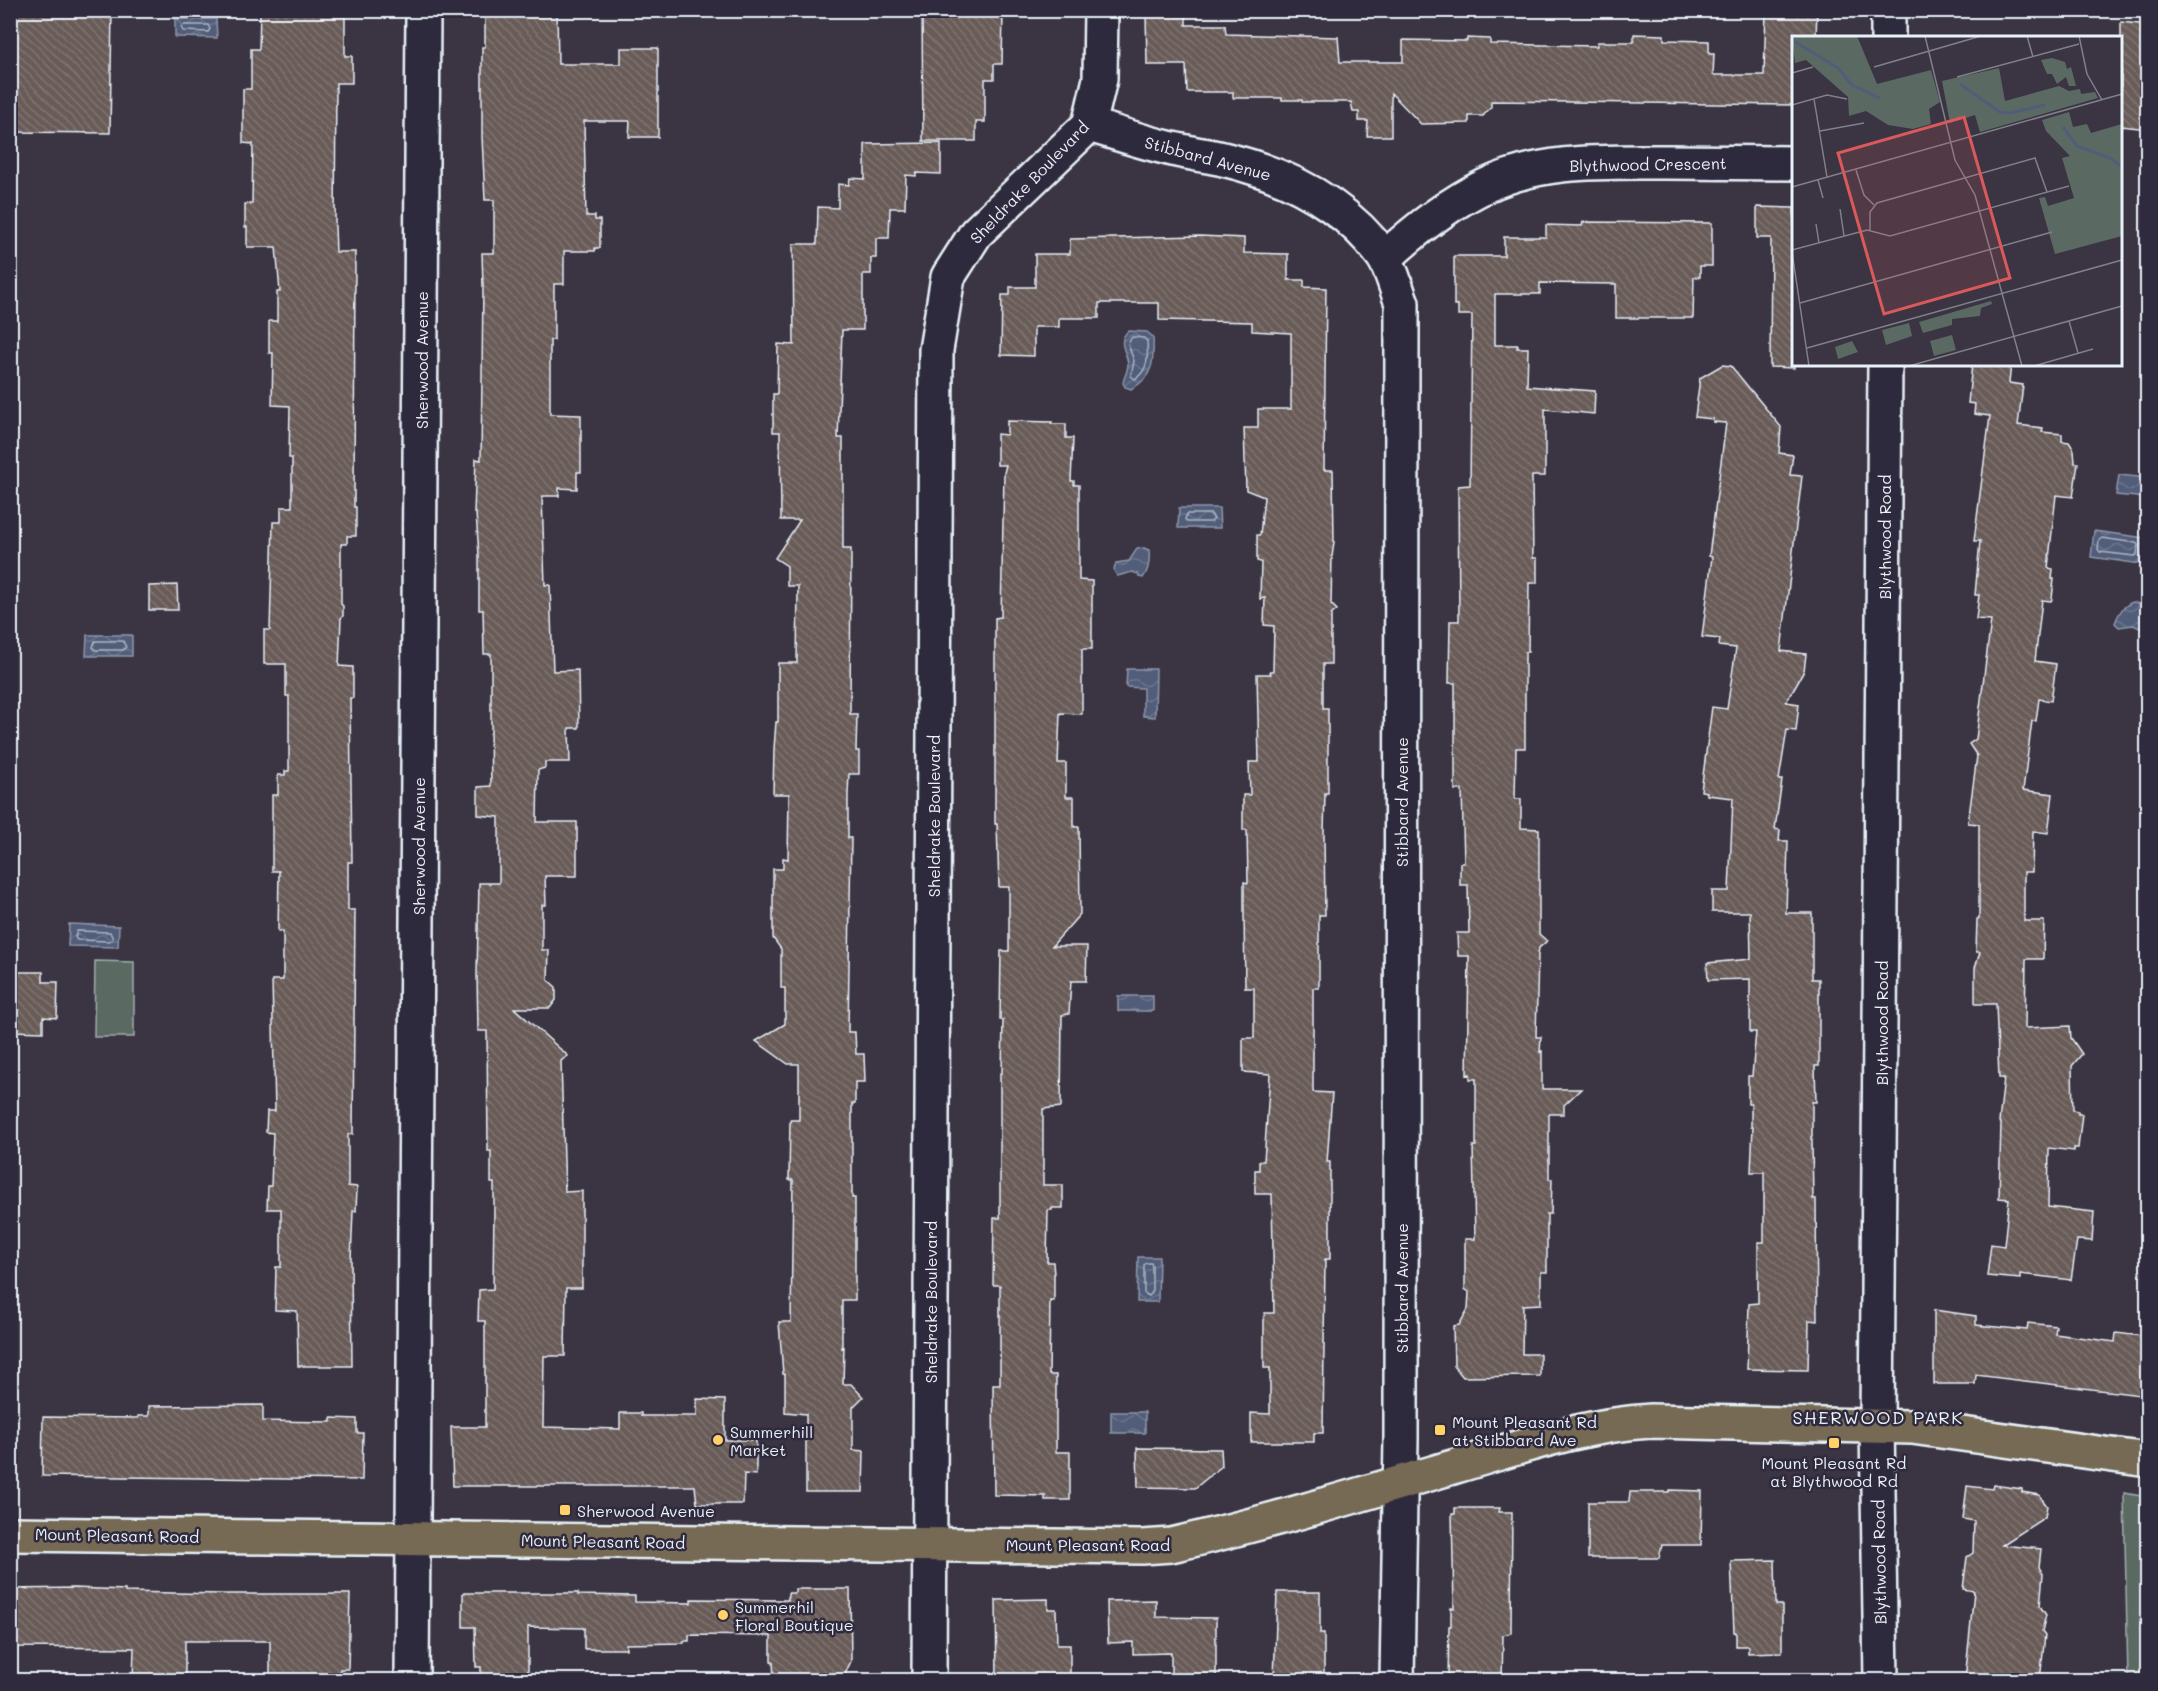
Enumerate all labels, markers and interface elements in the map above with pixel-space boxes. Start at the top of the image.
inset map [1792,36,2122,366]
street label: Sheldrake Boulevard [965,116,1093,248]
street label: Stibbard Avenue [1143,131,1273,185]
street label: Blythwood Crescent [1569,152,1727,176]
street label: Sherwood Avenue [411,291,432,429]
street label: Blythwood Road [1874,475,1895,599]
street label: Sheldrake Boulevard [923,735,944,897]
street label: Stibbard Avenue [1391,737,1412,867]
street label: Sherwood Avenue [408,777,429,915]
street label: Blythwood Road [1871,961,1892,1085]
street label: Sheldrake Boulevard [920,1221,941,1383]
street label: Stibbard Avenue [1391,1223,1412,1353]
district label: SHERWOOD PARK [1792,1405,1964,1429]
place label: Mount Pleasant Rd at Stibbard Ave [1452,1411,1597,1450]
place label: Summerhill Market [730,1421,813,1460]
marker: Mount Pleasant Rd at Stibbard Ave [1433,1423,1447,1437]
marker: Summerhill Market [711,1433,725,1447]
marker: Mount Pleasant Rd at Blythwood Rd [1827,1436,1841,1450]
place label: Mount Pleasant Rd at Blythwood Rd [1762,1452,1906,1491]
street label: Blythwood Road [1867,1499,1891,1625]
place label: Sherwood Avenue [577,1500,715,1521]
marker: Sherwood Avenue [558,1503,572,1517]
street label: Mount Pleasant Road [35,1523,199,1547]
street label: Mount Pleasant Road [521,1529,685,1553]
street label: Mount Pleasant Road [1006,1534,1170,1555]
place label: Summerhil Floral Boutique [735,1596,854,1635]
marker: Summerhil Floral Boutique [716,1608,730,1622]

